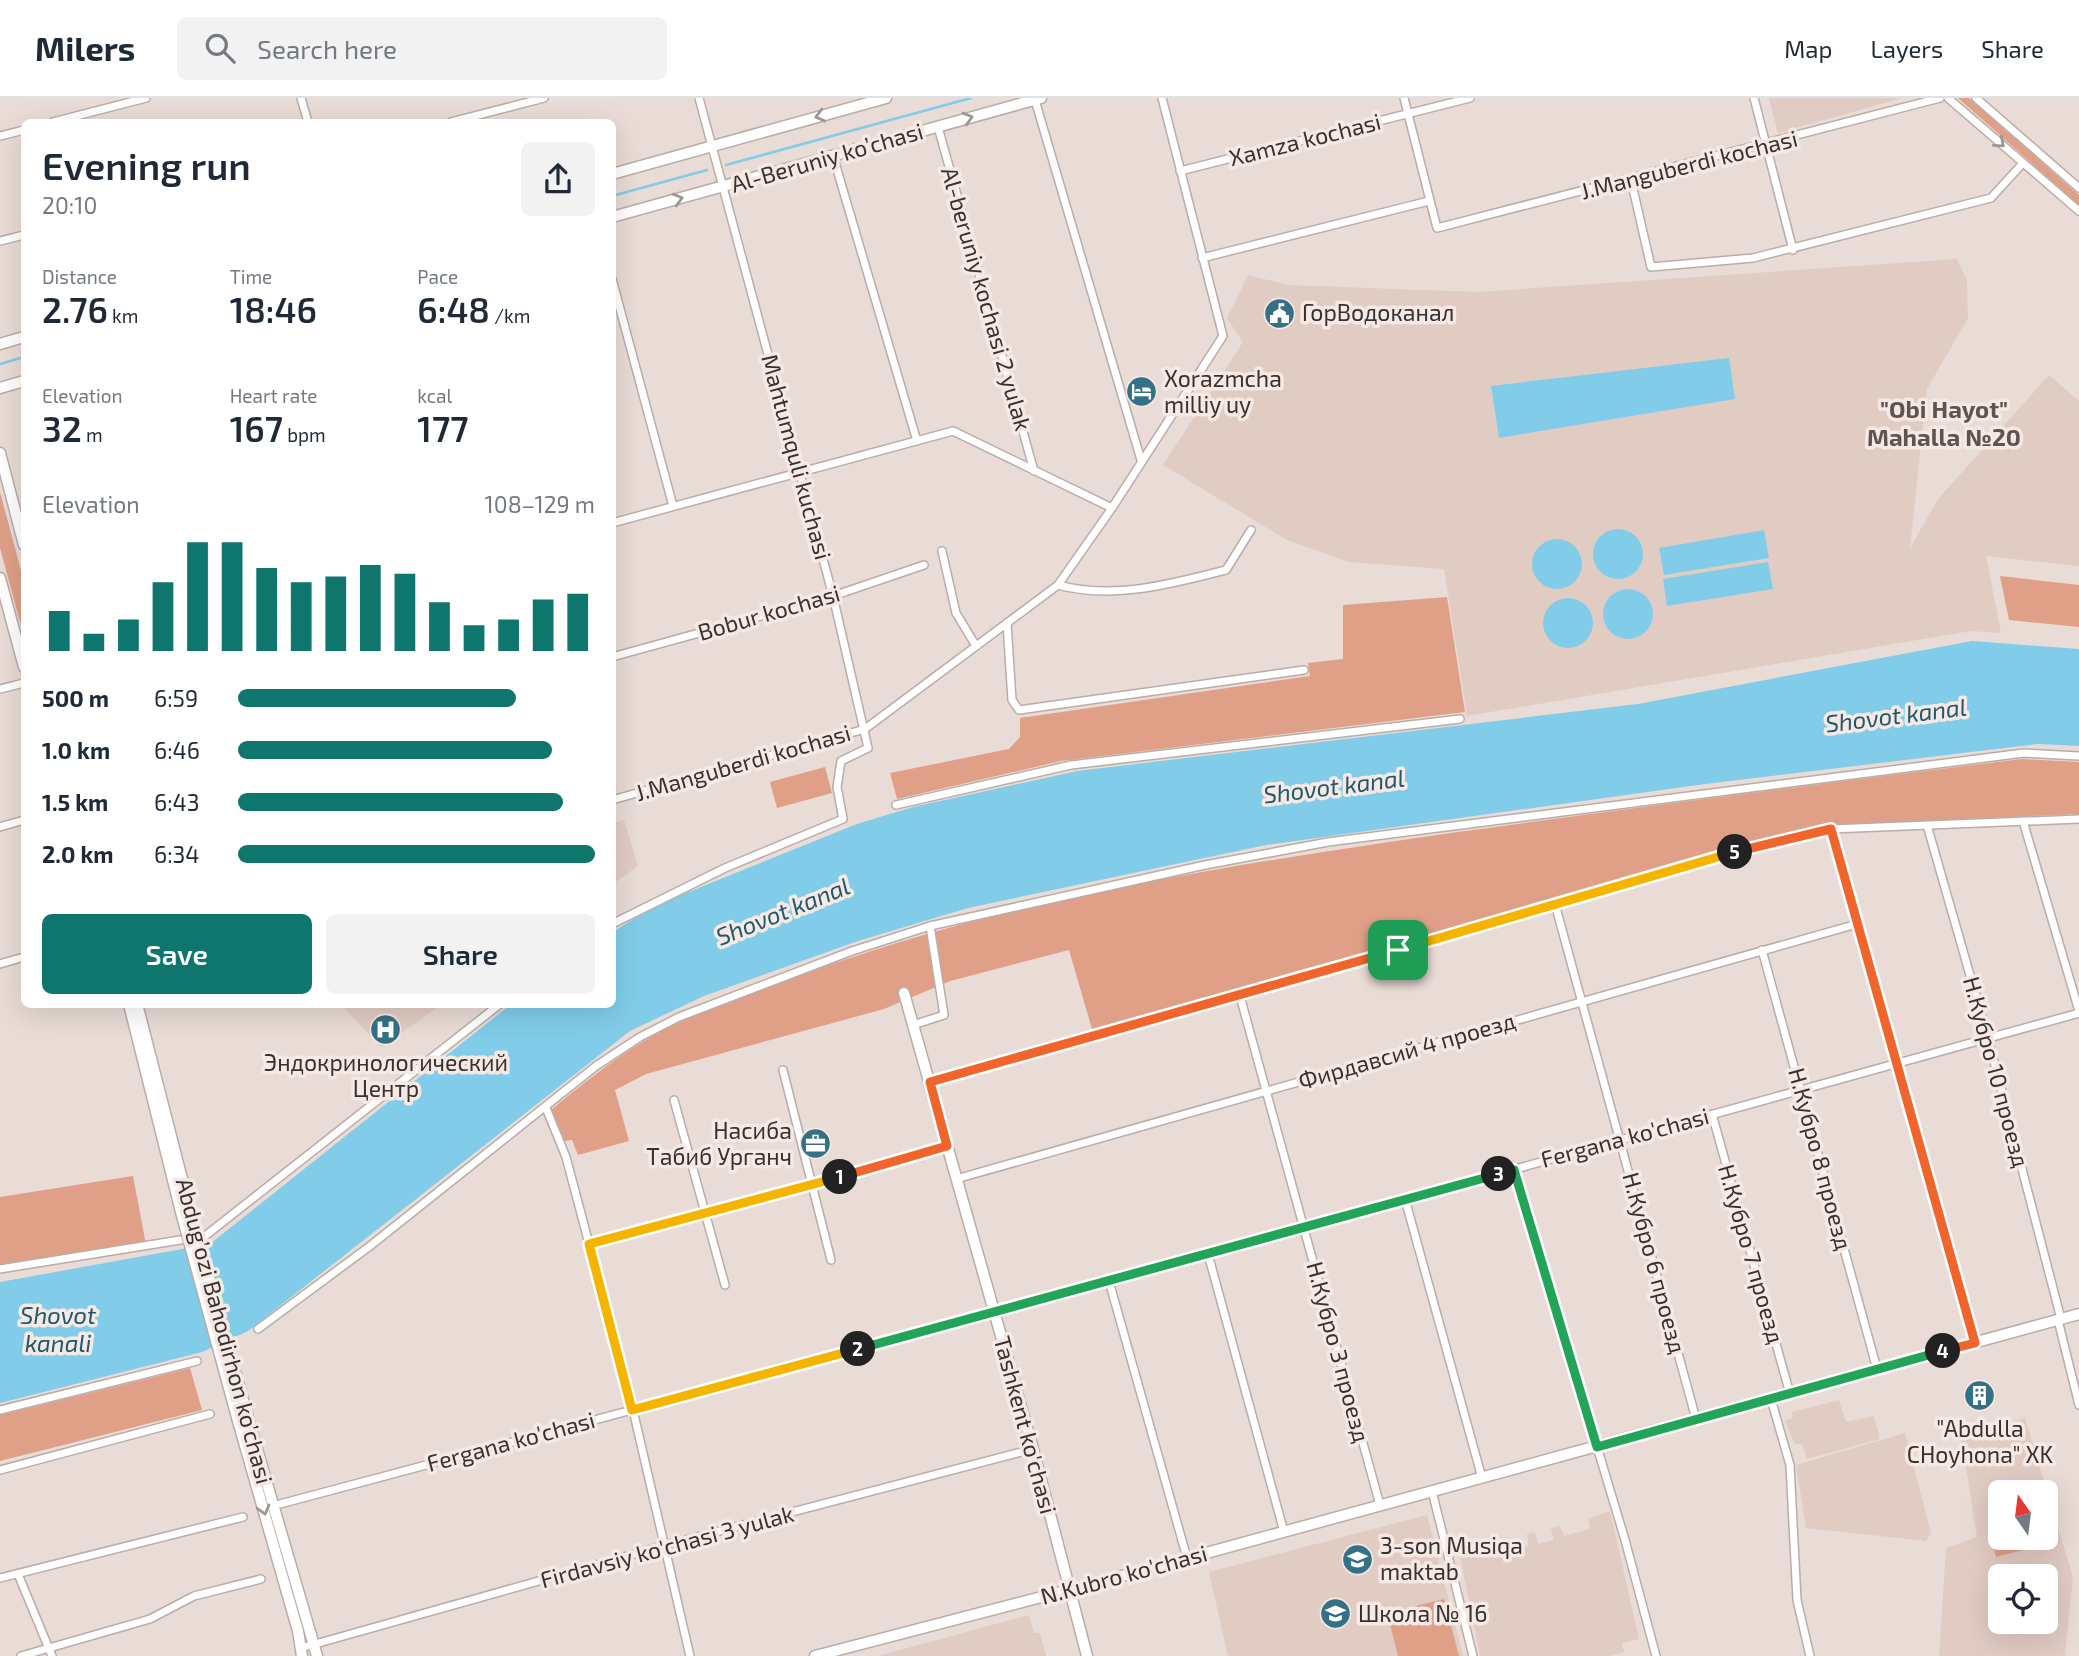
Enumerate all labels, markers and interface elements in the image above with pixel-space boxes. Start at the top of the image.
search box [177,17,667,80]
text: Milers [35,28,135,68]
icon: search [201,29,239,67]
text: Search here [257,33,397,64]
text: Map [1784,34,1832,63]
text: Layers [1870,34,1943,63]
text: Share [1981,34,2044,63]
street label: Xamza kochasi [1226,107,1384,171]
one-way arrow [814,108,826,122]
one-way arrow [962,112,974,126]
street label: Al-Beruniy ko’chasi [727,116,926,198]
street label: J.Manguberdi kochasi [1577,124,1800,205]
one-way arrow [1992,135,2005,147]
text: Evening run [42,142,251,188]
button: share [521,142,595,216]
street label: Al-beruniy kochasi 2 yulak [936,164,1038,434]
text: 20:10 [42,191,97,219]
one-way arrow [672,193,684,207]
text: Distance [42,265,117,288]
text: Time [230,265,272,288]
text: Pace [417,265,458,288]
text: 2.76 [42,288,108,330]
text: 18:46 [230,288,317,330]
text: 6:48 [417,288,490,330]
public building icon: ГорВодоканал [1262,296,1296,330]
place label: ГорВодоканал [1302,298,1455,326]
text: km [108,304,138,327]
text: /km [490,304,530,327]
street label: Mahtumquli kuchasi [756,351,838,563]
place label: Xorazmcha milliy uy [1164,364,1282,418]
hotel icon: Xorazmcha milliy uy [1124,375,1158,409]
text: Elevation [42,384,123,407]
text: Heart rate [230,384,318,407]
text: kcal [417,384,452,407]
district label: "Obi Hayot" Mahalla №20 [1867,394,2021,451]
text: 32 [42,407,82,449]
text: 167 [230,407,283,449]
text: 177 [417,407,468,449]
text: m [82,423,103,446]
text: bpm [283,423,326,446]
text: Elevation [42,490,140,518]
text: 108–129 m [485,490,595,518]
street label: Bobur kochasi [694,578,843,646]
text: 500 m [42,684,109,712]
text: 6:59 [154,684,198,712]
water label: Shovot kanal [1824,691,1968,738]
street label: J.Manguberdi kochasi [632,718,854,806]
text: 1.0 km [42,736,110,764]
text: 6:46 [154,736,200,764]
water label: Shovot kanal [1262,762,1406,809]
text: 1.5 km [42,788,108,816]
text: 6:43 [154,788,200,816]
pin: 5 [1718,834,1752,870]
text: 2.0 km [42,840,114,868]
text: 6:34 [154,840,200,868]
text: 5 [1729,840,1740,863]
water label: Shovot kanal [711,871,854,951]
button: Save [42,914,312,994]
button: Share [326,914,595,994]
pin [1368,920,1428,980]
icon: arrive [1379,931,1417,969]
street label: Н.Кубро 10 проезд [1957,973,2036,1170]
street label: Фирдавсий 4 проезд [1295,1006,1518,1094]
hospital icon: Эндокринологический Центр [369,1012,403,1046]
place label: Эндокринологический Центр [264,1048,508,1102]
street label: Н.Кубро 8 проезд [1782,1065,1859,1253]
street label: Fergana ko'chasi [1538,1101,1712,1173]
place label: Насиба Табиб Урганч [646,1116,792,1170]
office icon: Насиба Табиб Урганч [798,1127,832,1161]
pin: 3 [1482,1156,1516,1192]
pin: 1 [822,1160,858,1194]
street label: Н.Кубро 7 проезд [1712,1161,1791,1347]
text: 3 [1493,1162,1504,1185]
text: 1 [835,1165,844,1188]
street label: Н.Кубро 6 проезд [1616,1169,1693,1357]
street label: Abdug’ozi Bahodirhon ko’chasi [171,1175,279,1487]
street label: Н.Кубро 3 проезд [1300,1258,1377,1446]
water label: Shovot kanali [20,1300,97,1357]
pin: 2 [840,1332,876,1366]
street label: Tashkent ko'chasi [989,1333,1063,1517]
pin: 4 [1926,1334,1960,1368]
text: 2 [852,1337,863,1360]
text: 4 [1936,1339,1949,1362]
building icon: "Abdulla CHoyhona" XK [1963,1378,1997,1412]
street label: Fergana ko'chasi [424,1405,598,1477]
place label: "Abdulla CHoyhona" XK [1907,1414,2054,1468]
north arrow [1988,1480,2058,1550]
map controls [1988,1480,2058,1634]
street label: Firdavsiy ko'chasi 3 yulak [537,1499,797,1593]
one-way arrow [255,1504,270,1516]
place label: 3-son Musiqa maktab [1380,1531,1523,1585]
street label: N.Kubro ko'chasi [1037,1538,1210,1610]
school or university icon: 3-son Musiqa maktab [1340,1542,1374,1576]
button: locate [1988,1564,2058,1634]
school or university icon: Школа № 16 [1318,1597,1352,1631]
place label: Школа № 16 [1358,1599,1487,1627]

